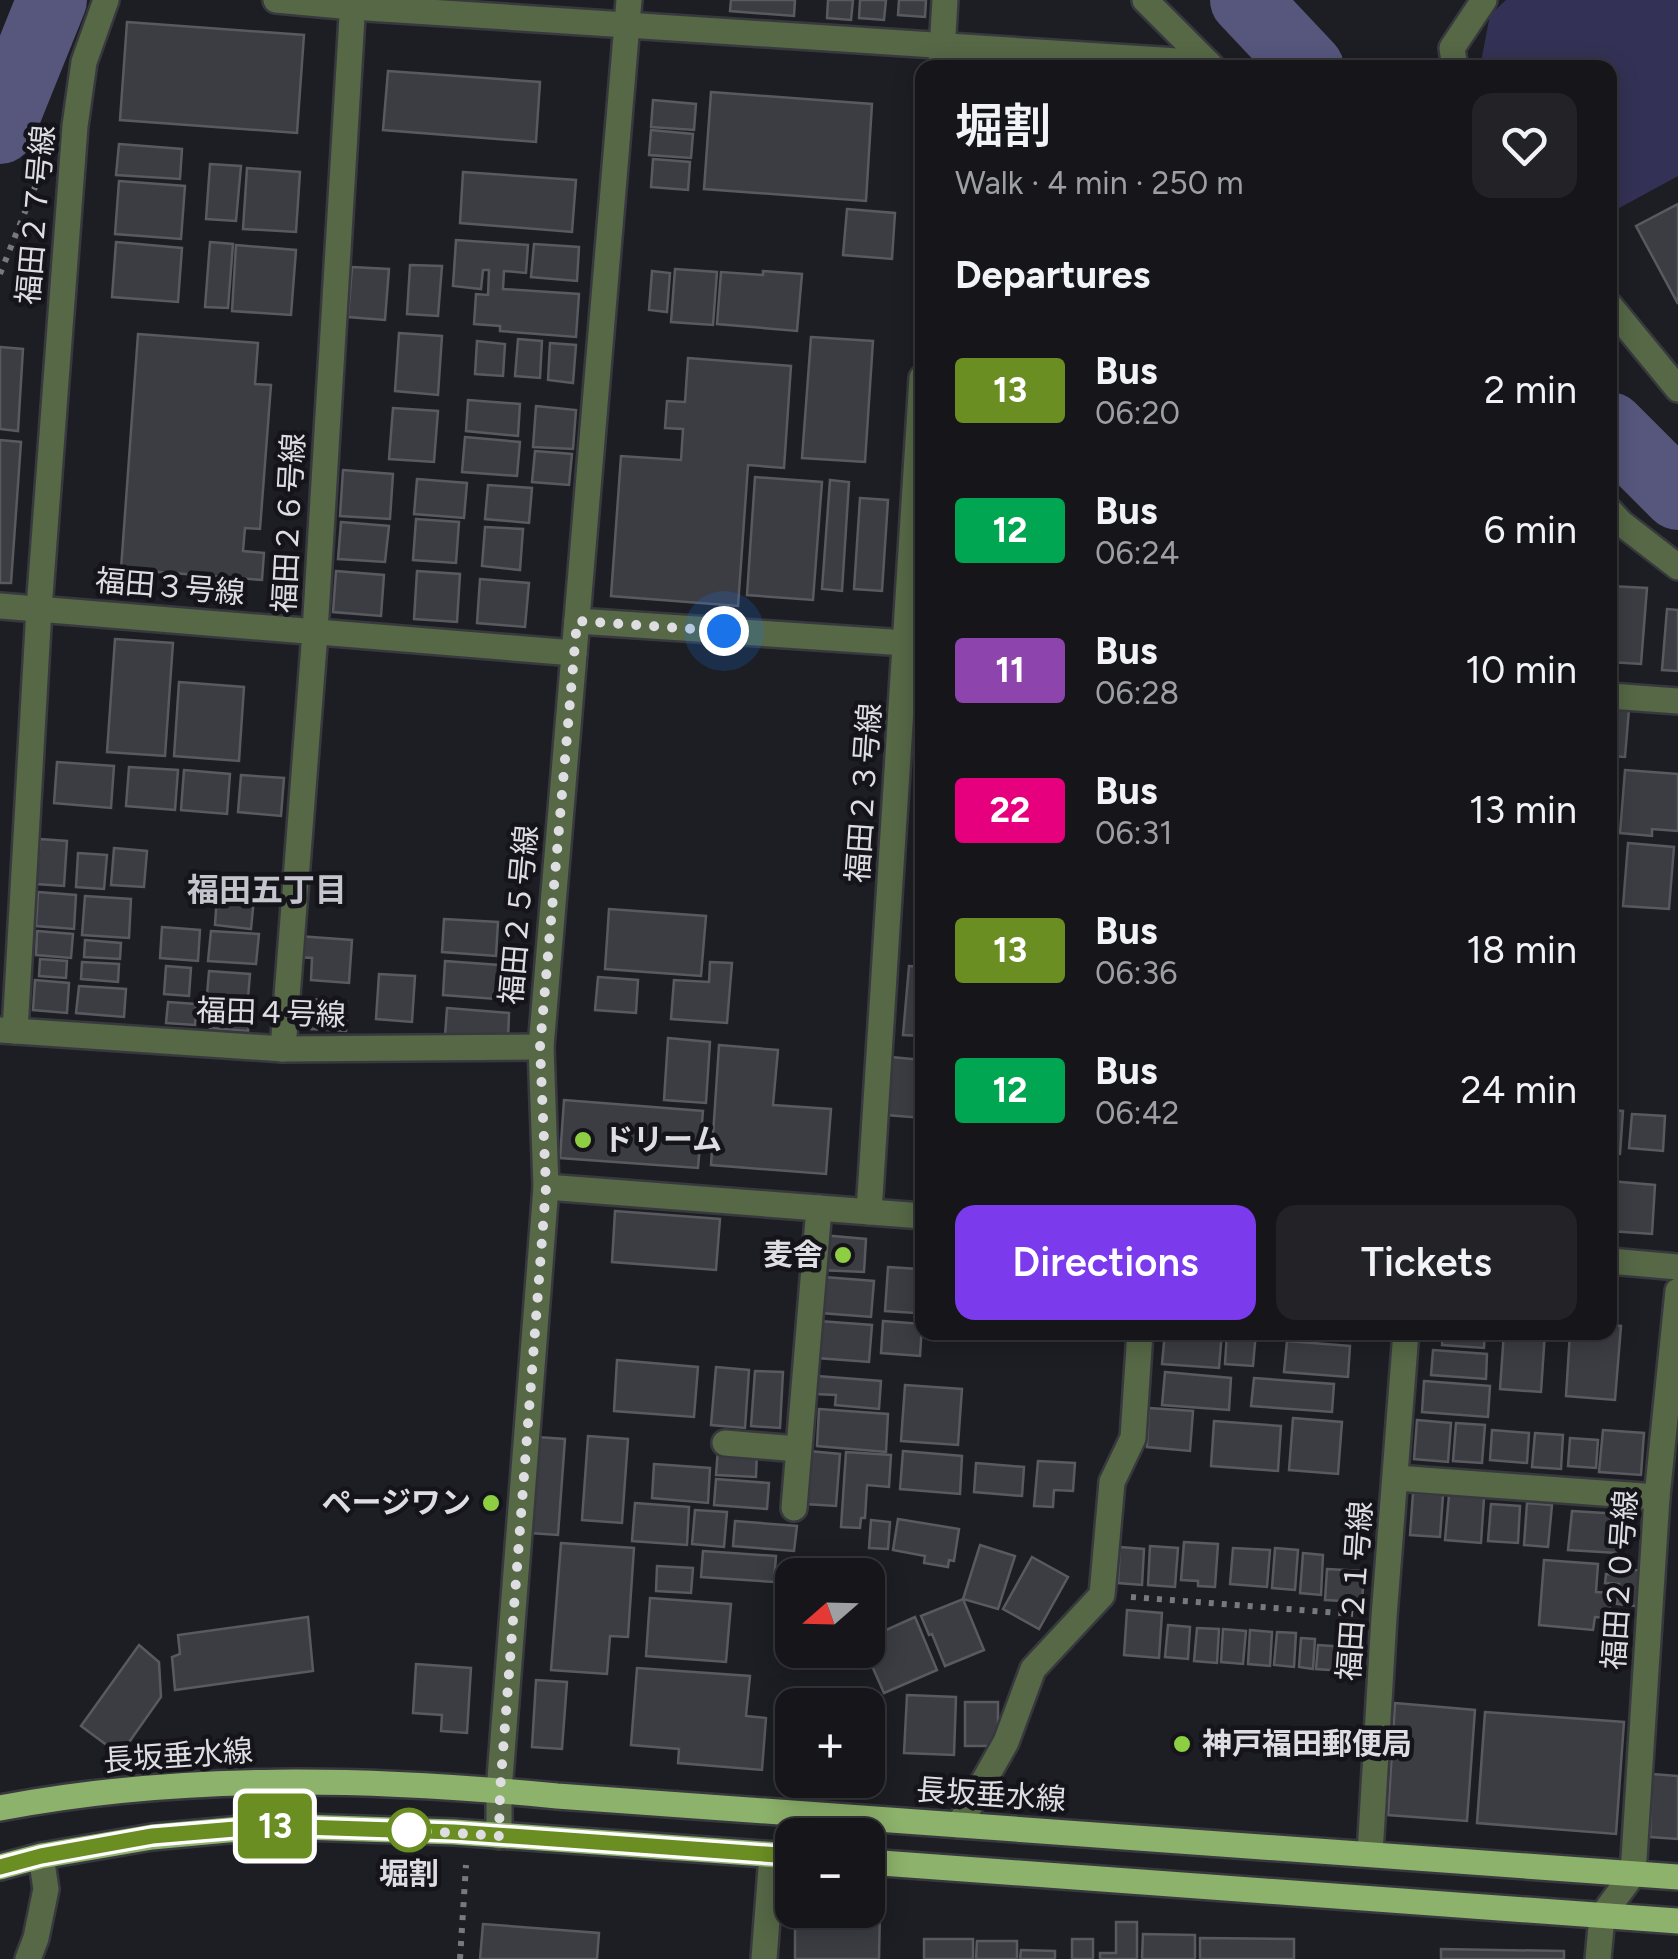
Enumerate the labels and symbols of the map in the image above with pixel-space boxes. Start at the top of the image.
street label: 福田２７号線 [9,124,62,306]
street label: 福田２６号線 [265,432,312,614]
street label: 福田３号線 [94,562,246,611]
your location [699,606,749,656]
street label: 福田２３号線 [839,702,888,884]
street label: 福田２５号線 [492,824,545,1006]
district label: 福田五丁目 [187,871,347,909]
street label: 福田４号線 [195,991,347,1034]
place label: ドリーム [603,1121,722,1158]
marker: ドリーム [572,1129,594,1151]
place label: 麦舎 [763,1236,823,1273]
marker: 麦舎 [832,1244,854,1266]
place label: ページワン [322,1484,471,1521]
street label: 福田２０号線 [1595,1489,1644,1671]
marker: ページワン [480,1492,502,1514]
street label: 福田２１号線 [1330,1500,1379,1682]
north arrow [775,1558,885,1668]
place label: 神戸福田郵便局 [1202,1725,1412,1762]
street label: 長坂垂水線 [102,1732,254,1779]
marker: 神戸福田郵便局 [1171,1733,1193,1755]
street label: 長坂垂水線 [915,1771,1067,1818]
line badge: 13 [230,1794,320,1858]
marker: 堀割 [388,1809,430,1851]
place label: 堀割 [379,1855,439,1892]

